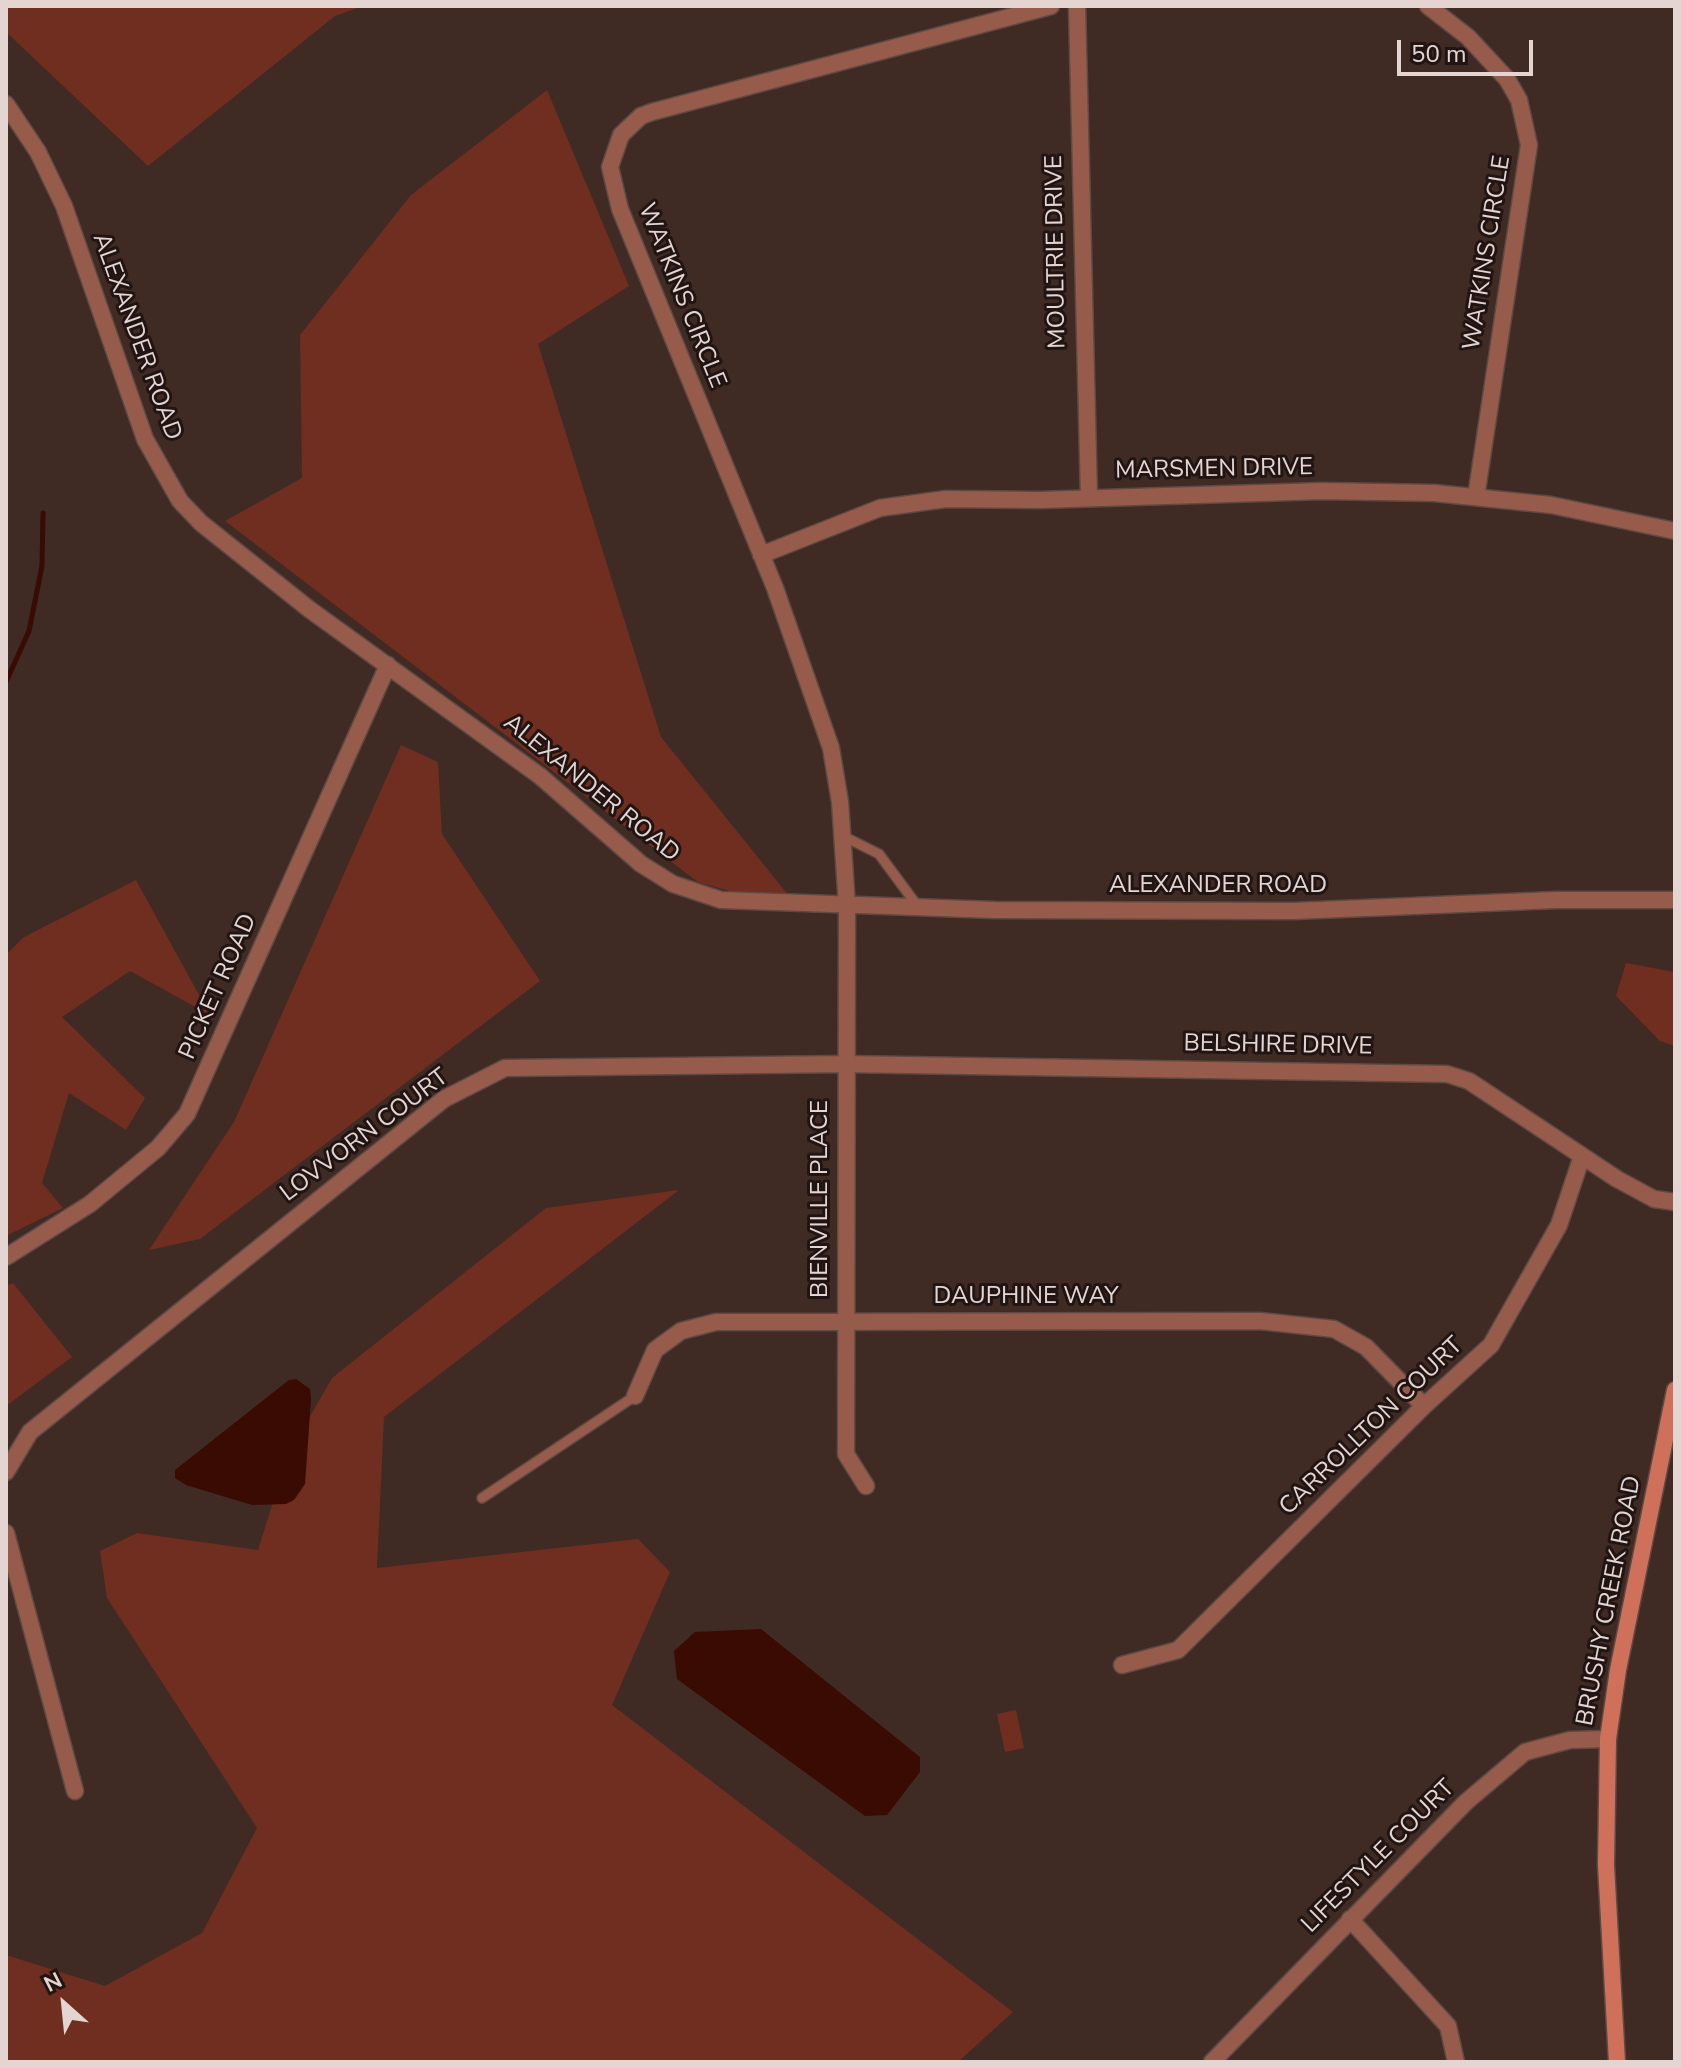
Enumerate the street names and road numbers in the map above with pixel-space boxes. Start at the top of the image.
street label: WATKINS CIRCLE [1458,154,1518,352]
street label: MOULTRIE DRIVE [1041,155,1073,349]
street label: WATKINS CIRCLE [631,200,731,392]
street label: ALEXANDER ROAD [85,230,187,444]
street label: MARSMEN DRIVE [1115,454,1313,486]
street label: ALEXANDER ROAD [497,709,685,869]
street label: ALEXANDER ROAD [1109,872,1327,900]
street label: PICKET ROAD [174,910,264,1064]
street label: BELSHIRE DRIVE [1183,1030,1373,1062]
street label: LOVVORN COURT [275,1063,455,1209]
street label: BIENVILLE PLACE [807,1100,835,1298]
street label: DAUPHINE WAY [933,1283,1119,1311]
street label: CARROLLTON COURT [1274,1332,1470,1522]
street label: BRUSHY CREEK ROAD [1572,1474,1648,1728]
street label: LIFESTYLE COURT [1296,1774,1462,1940]

